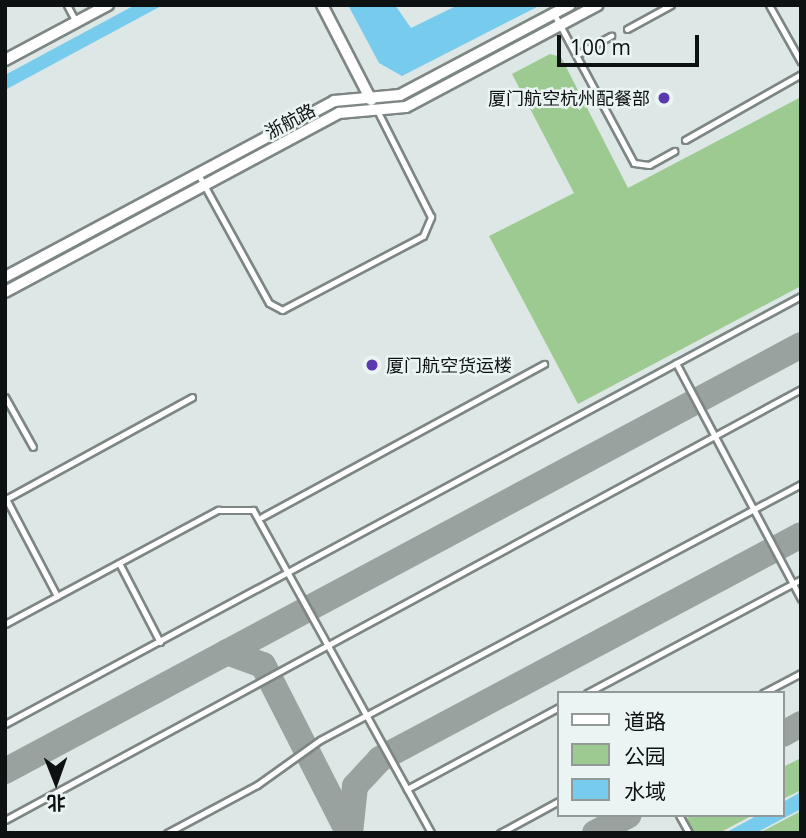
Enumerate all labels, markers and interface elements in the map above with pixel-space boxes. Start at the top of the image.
scale bar [561,21,703,65]
text: 100 m [570,33,631,61]
place label: 厦门航空杭州配餐部 [488,87,650,109]
marker: 厦门航空杭州配餐部 [656,90,672,106]
street label: 浙航路 [261,99,319,143]
place label: 厦门航空货运楼 [386,354,512,376]
marker: 厦门航空货运楼 [364,357,380,373]
legend [558,691,785,817]
text: 道路 [624,707,666,735]
text: 公园 [624,742,666,770]
north arrow [21,747,91,817]
text: 水域 [624,777,666,805]
text: 北 [47,790,66,816]

